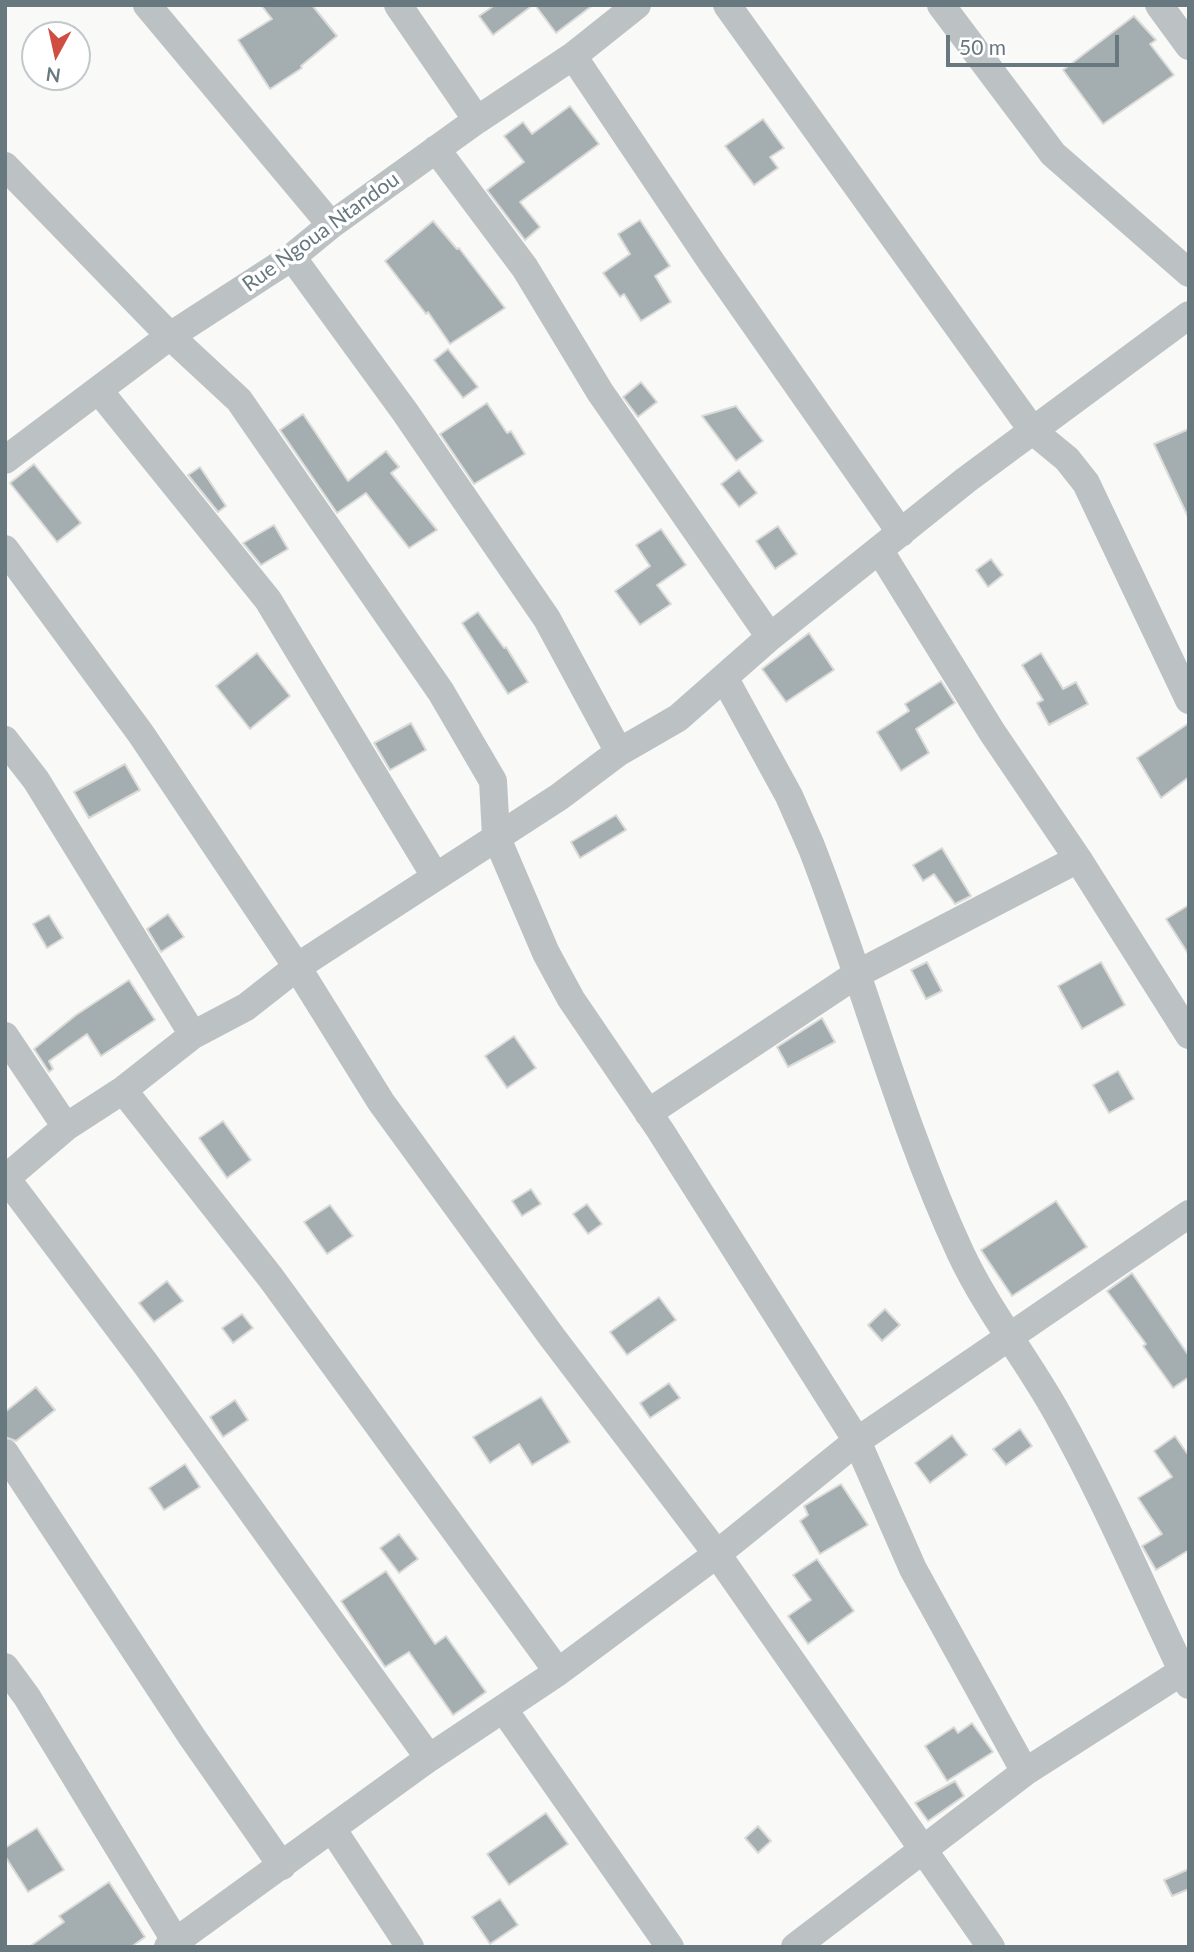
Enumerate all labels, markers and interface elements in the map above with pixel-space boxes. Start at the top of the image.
north arrow [21,21,91,91]
scale bar [949,21,1122,65]
text: 50 m [959,34,1006,59]
text: N [44,63,62,88]
street label: Rue Ngoua Ntandou [238,167,404,297]

